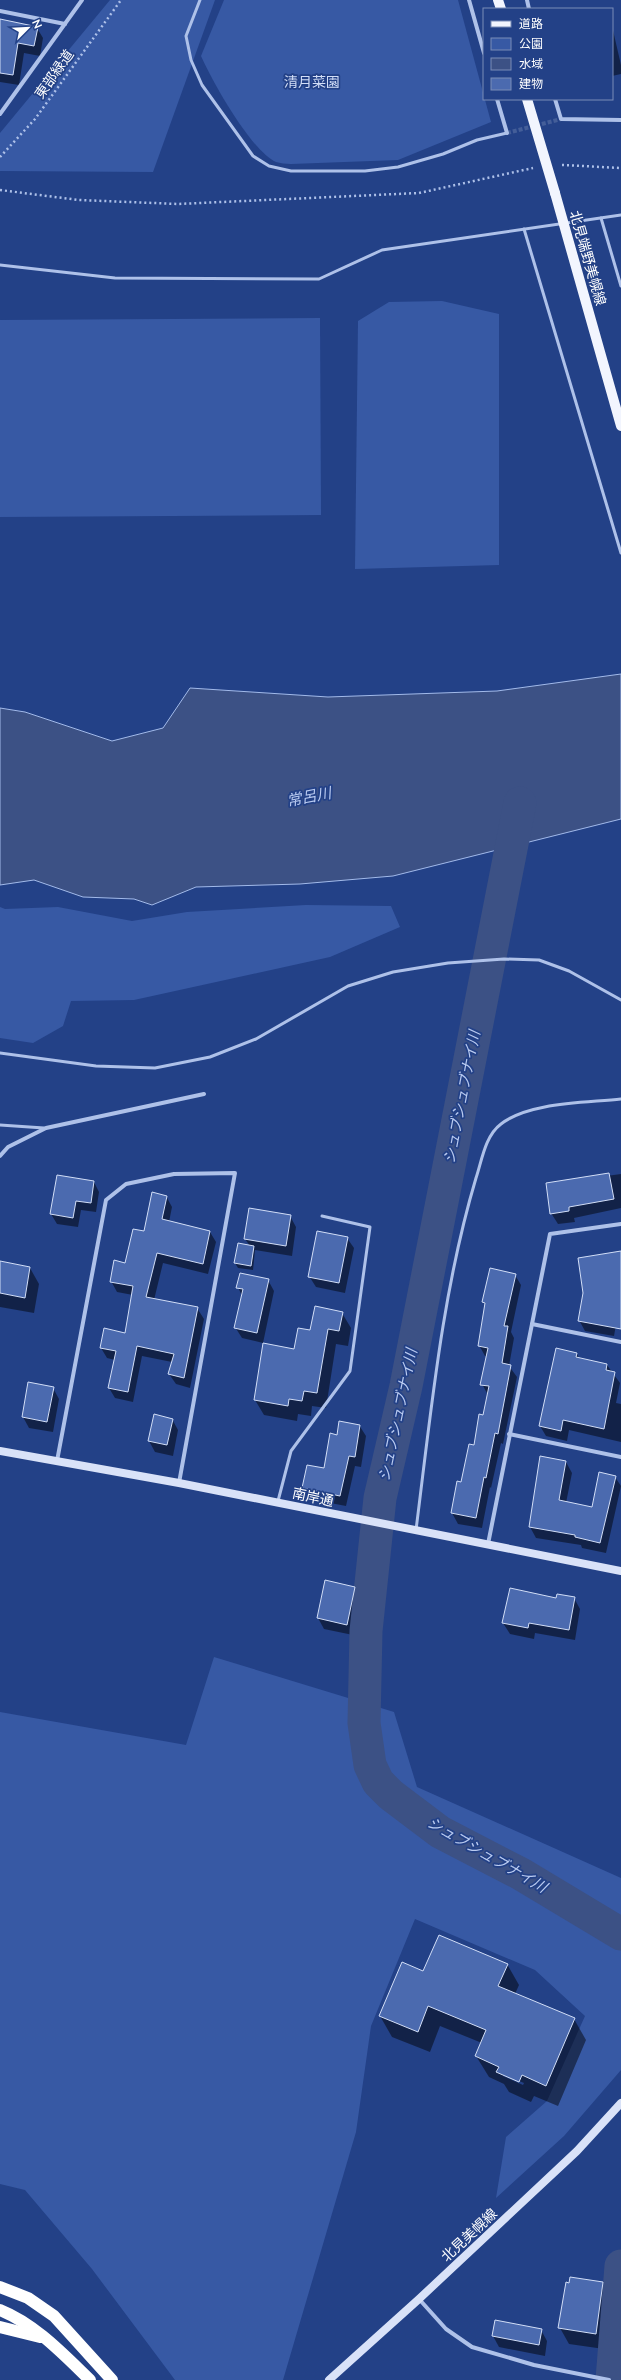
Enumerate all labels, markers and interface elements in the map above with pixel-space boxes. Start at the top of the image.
north arrow [8,8,48,48]
legend [483,8,613,100]
text: 道路 [519,16,543,31]
text: N [30,17,45,30]
text: 公園 [519,36,543,51]
street label: 東部緑道 [31,46,77,102]
text: 水域 [519,56,543,71]
park label: 清月菜園 [284,73,340,90]
text: 建物 [519,76,543,91]
street label: 北見端野美幌線 [567,208,610,307]
water label: 常呂川 [285,783,335,809]
water label: シュブシュブナイ川 [439,1027,483,1165]
water label: シュブシュブナイ川 [374,1345,420,1483]
street label: 南岸通 [291,1484,335,1509]
water label: シュブシュブナイ川 [425,1813,552,1897]
street label: 北見美幌線 [437,2205,500,2265]

